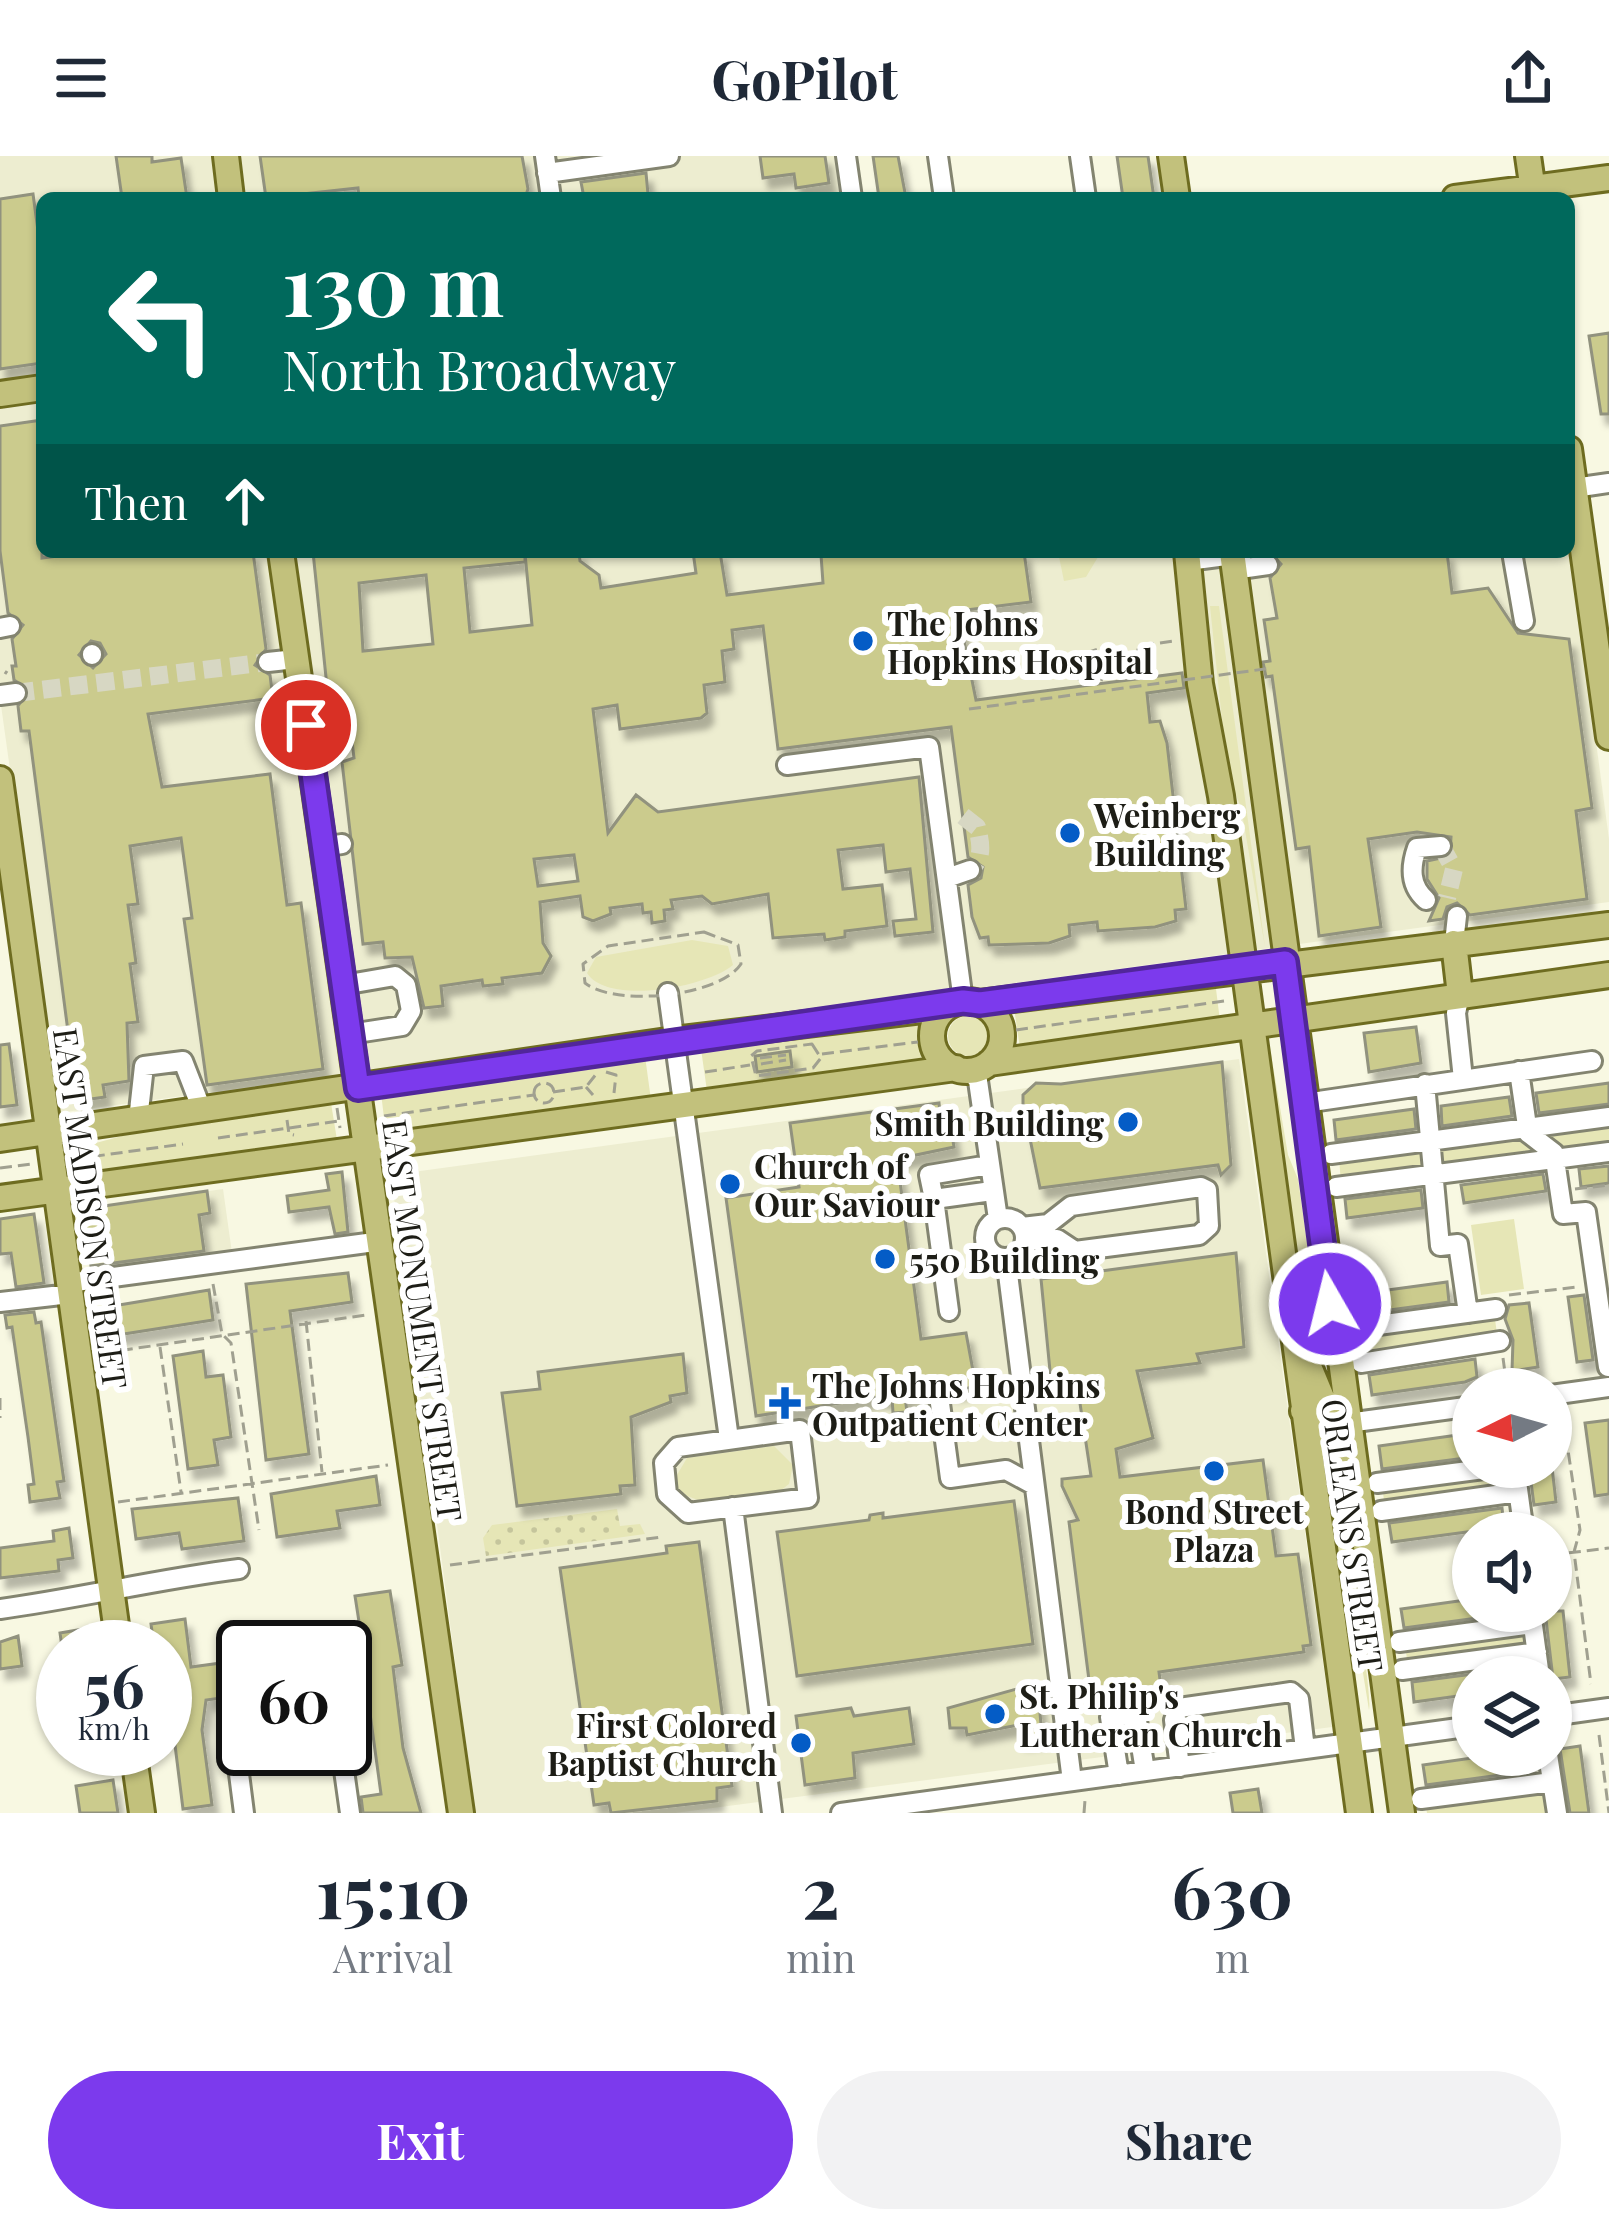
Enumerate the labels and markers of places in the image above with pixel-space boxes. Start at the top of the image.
place label: The Johns Hopkins Hospital [887,600,1153,682]
marker: The Johns Hopkins Hospital [850,628,876,654]
pin [255,674,357,776]
place label: Weinberg Building [1093,792,1241,874]
marker: Weinberg Building [1057,820,1083,846]
place label: Smith Building [874,1100,1105,1144]
marker: Smith Building [1115,1109,1141,1135]
place label: Church of Our Saviour [754,1143,940,1225]
marker: Church of Our Saviour [717,1171,743,1197]
place label: 550 Building [909,1237,1100,1281]
marker: 550 Building [872,1246,898,1272]
place label: The Johns Hopkins Outpatient Center [812,1362,1101,1444]
marker: The Johns Hopkins Outpatient Center [769,1387,801,1419]
marker: Bond Street Plaza [1201,1458,1227,1484]
place label: Bond Street Plaza [1124,1488,1304,1570]
place label: St. Philip's Lutheran Church [1019,1673,1282,1755]
marker: St. Philip's Lutheran Church [982,1701,1008,1727]
place label: First Colored Baptist Church [547,1702,777,1784]
marker: First Colored Baptist Church [788,1730,814,1756]

